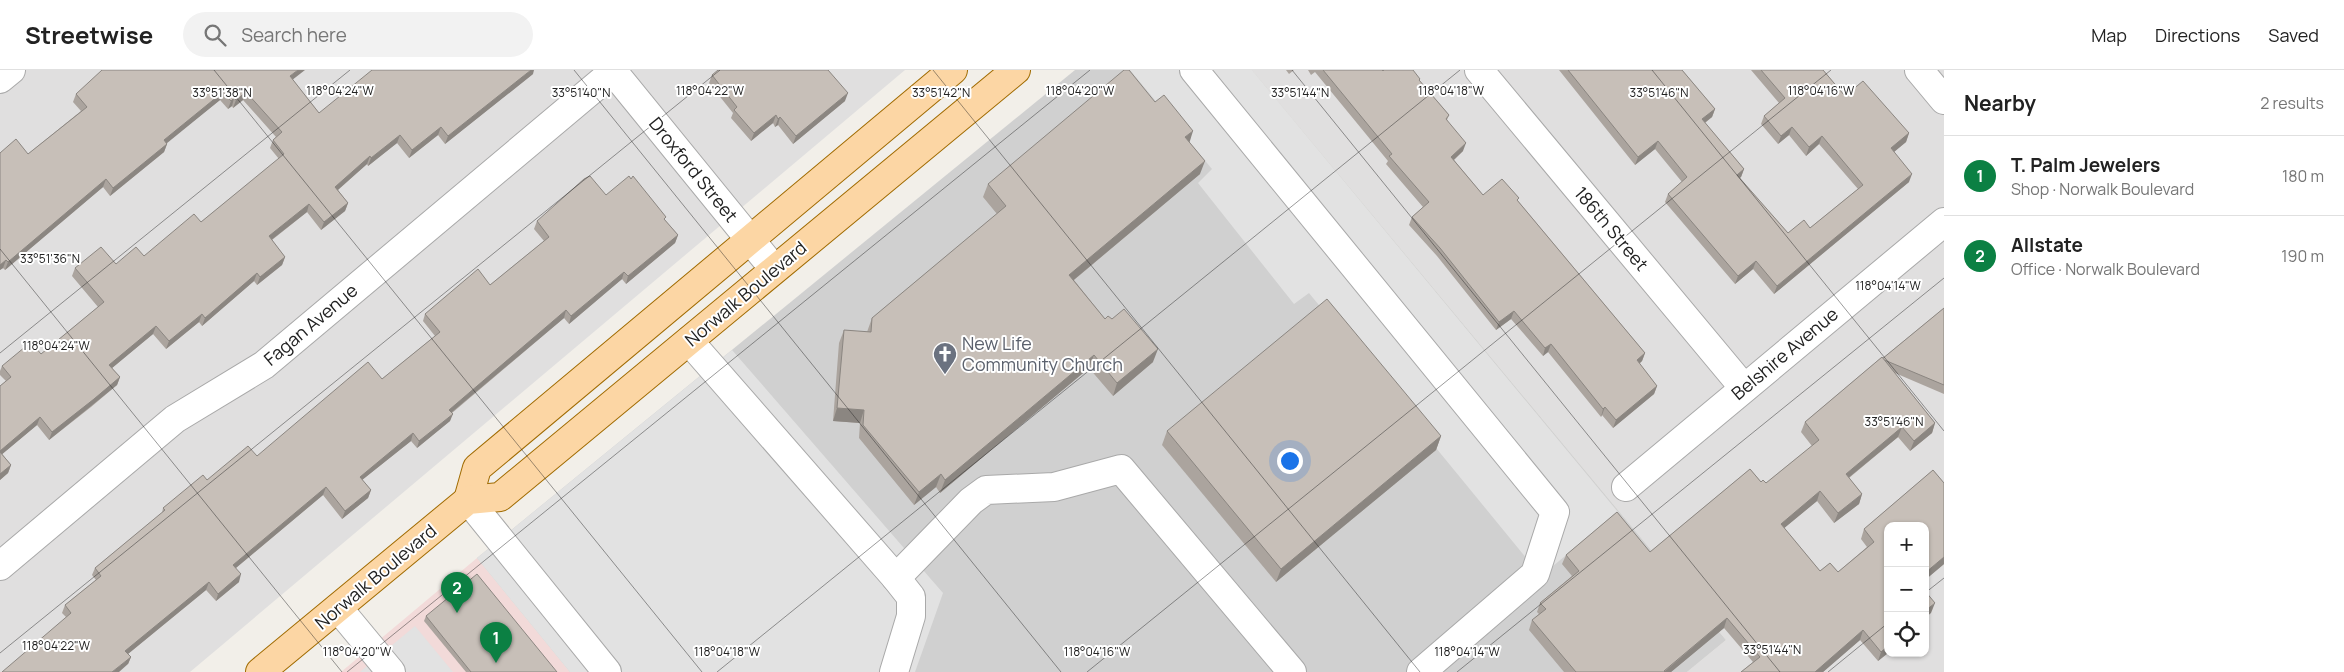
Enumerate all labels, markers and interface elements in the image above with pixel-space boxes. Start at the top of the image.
search box [183,12,533,57]
text: Streetwise [25,18,153,51]
icon: search [201,21,229,49]
text: Search here [241,22,347,48]
text: Map [2091,23,2127,47]
text: Directions [2155,23,2240,47]
text: Saved [2268,23,2319,47]
text: 118°04'24"W [306,82,375,99]
text: 118°04'22"W [676,82,745,99]
text: 118°04'20"W [1046,82,1115,99]
text: 118°04'18"W [1418,82,1485,99]
text: 118°04'16"W [1788,82,1855,99]
text: 33°51'38"N [192,84,252,101]
text: 33°51'40"N [552,84,610,101]
text: 33°51'42"N [912,84,970,101]
text: 33°51'44"N [1271,84,1329,101]
text: 33°51'46"N [1630,84,1688,101]
text: Nearby [1964,89,2036,117]
text: 2 results [2260,92,2324,114]
street label: Droxford Street [644,112,744,227]
text: T. Palm Jewelers [2011,152,2160,178]
text: 1 [1976,165,1984,187]
text: 180 m [2282,165,2324,187]
text: Shop · Norwalk Boulevard [2011,178,2194,200]
street label: 186th Street [1569,181,1654,276]
text: Allstate [2011,232,2083,258]
street label: Norwalk Boulevard [680,235,811,351]
text: 2 [1975,245,1985,267]
text: 190 m [2281,245,2324,267]
text: 33°51'36"N [20,250,80,267]
text: Office · Norwalk Boulevard [2011,258,2200,280]
text: 118°04'14"W [1855,277,1922,294]
street label: Fagan Avenue [258,278,362,370]
street label: Belshire Avenue [1726,302,1843,405]
place label: New Life Community Church [962,331,1123,376]
text: 118°04'24"W [22,337,91,354]
church icon: New Life Community Church [932,341,958,375]
text: 33°51'46"N [1865,413,1923,430]
your location [1277,448,1303,474]
street label: Norwalk Boulevard [310,518,441,634]
map controls [1884,522,1929,657]
button: + [1884,522,1929,567]
button: − [1884,567,1929,612]
pin: 2 [441,572,473,613]
button: locate [1884,612,1929,657]
pin: 1 [480,622,512,663]
text: 118°04'22"W [22,637,91,654]
text: 33°51'44"N [1743,641,1801,658]
text: 118°04'20"W [323,643,392,660]
text: 118°04'18"W [694,643,761,660]
text: 118°04'16"W [1064,643,1131,660]
text: 118°04'14"W [1434,643,1501,660]

